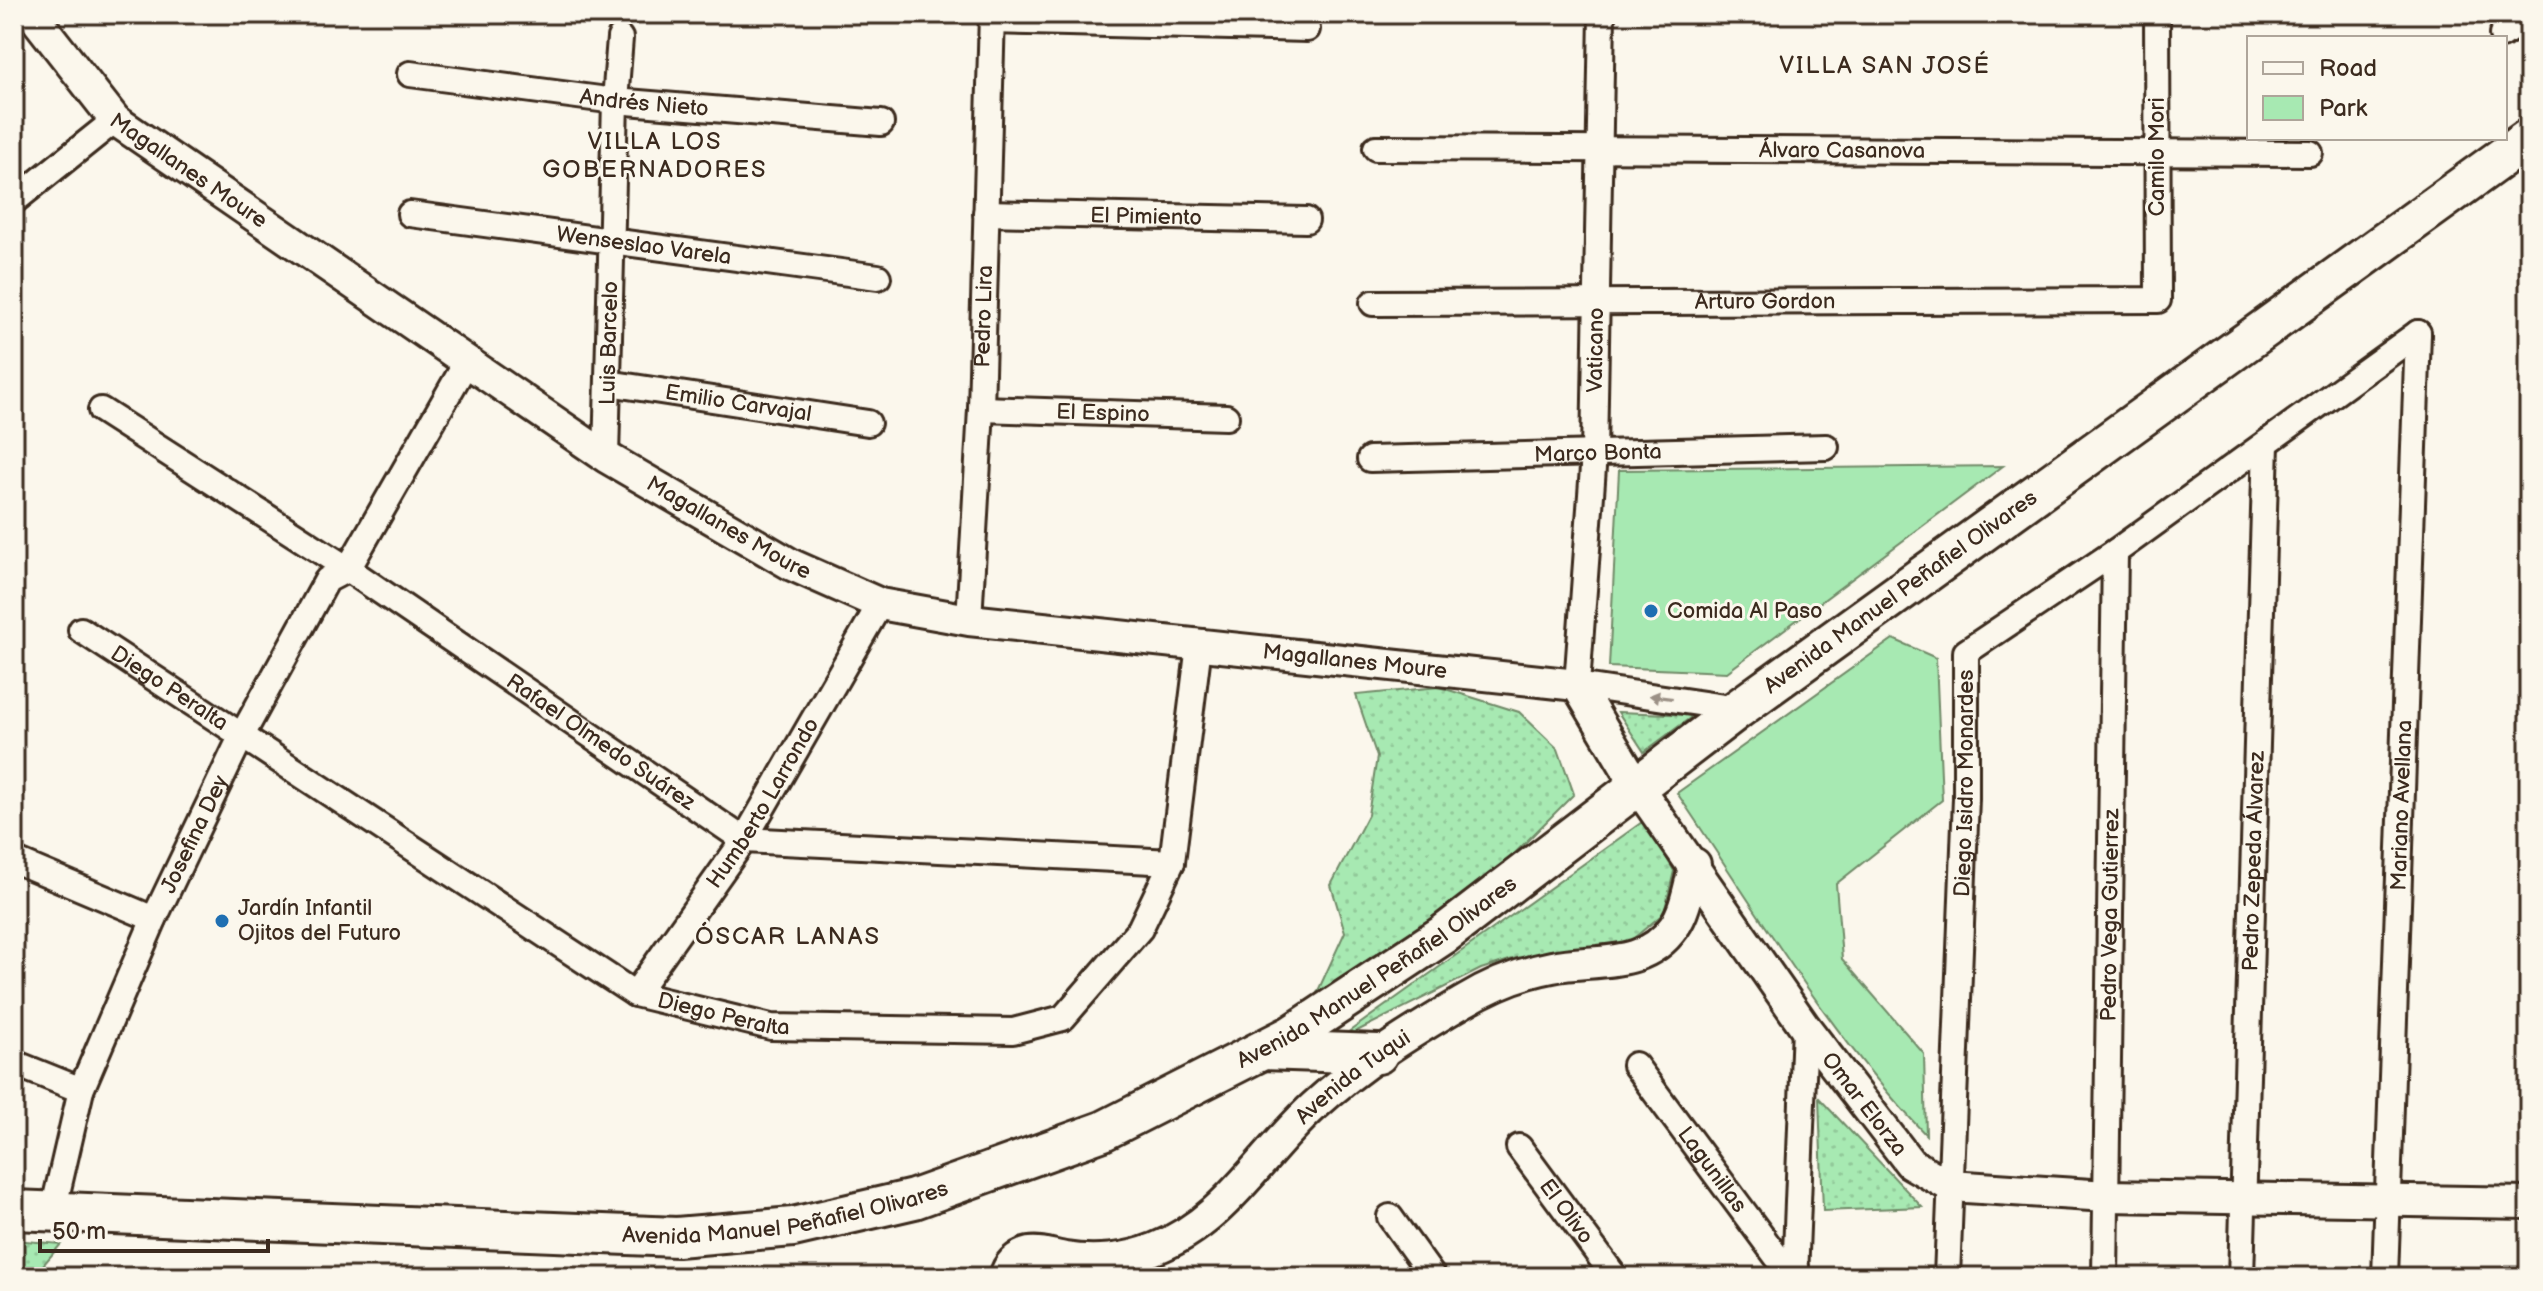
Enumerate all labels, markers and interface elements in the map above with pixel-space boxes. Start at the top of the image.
legend [2247,36,2507,140]
district label: VILLA SAN JOSÉ [1779,50,1991,80]
text: Road [2319,54,2377,83]
street label: Andrés Nieto [578,83,710,122]
text: Park [2319,94,2367,123]
street label: Camilo Mori [2144,97,2171,217]
street label: Magallanes Moure [105,107,273,234]
district label: VILLA LOS GOBERNADORES [542,127,768,184]
street label: Álvaro Casanova [1759,136,1925,164]
street label: El Pimiento [1090,202,1202,231]
street label: Wenseslao Varela [555,220,733,271]
street label: Pedro Lira [969,265,998,368]
street label: Luis Barcelo [594,281,624,405]
street label: Arturo Gordon [1695,288,1835,315]
street label: Vaticano [1582,307,1610,393]
street label: Emilio Carvajal [663,378,814,428]
street label: El Espino [1056,398,1150,428]
street label: Marco Bonta [1534,438,1662,468]
street label: Magallanes Moure [642,470,815,585]
street label: Avenida Manuel Peñafiel Olivares [1758,484,2042,699]
place label: Comida Al Paso [1667,598,1823,625]
marker: Comida Al Paso [1642,602,1660,620]
street label: Magallanes Moure [1261,638,1448,685]
street label: Diego Peralta [106,640,233,737]
street label: Rafael Olmedo Suárez [501,668,701,816]
street label: Diego Isidro Monardes [1949,670,1980,898]
one-way arrow [1648,691,1673,703]
street label: Humberto Larrondo [701,713,825,894]
street label: Mariano Avellana [2385,719,2418,891]
street label: Pedro Zepeda Álvarez [2237,750,2270,972]
street label: Josefina Dey [155,771,234,898]
street label: Pedro Vega Gutierrez [2095,808,2125,1022]
street label: Avenida Manuel Peñafiel Olivares [1232,870,1522,1074]
place label: Jardín Infantil Ojitos del Futuro [238,895,401,947]
marker: Jardín Infantil Ojitos del Futuro [213,912,231,930]
district label: ÓSCAR LANAS [695,921,881,951]
street label: Diego Peralta [655,986,790,1041]
street label: Avenida Tuqui [1290,1024,1415,1130]
street label: Omar Elorza [1816,1047,1913,1161]
street label: Lagunillas [1672,1121,1753,1218]
street label: El Olivo [1534,1173,1599,1249]
street label: Avenida Manuel Peñafiel Olivares [622,1174,952,1251]
scale bar [40,1203,268,1253]
text: 50 m [52,1217,106,1246]

